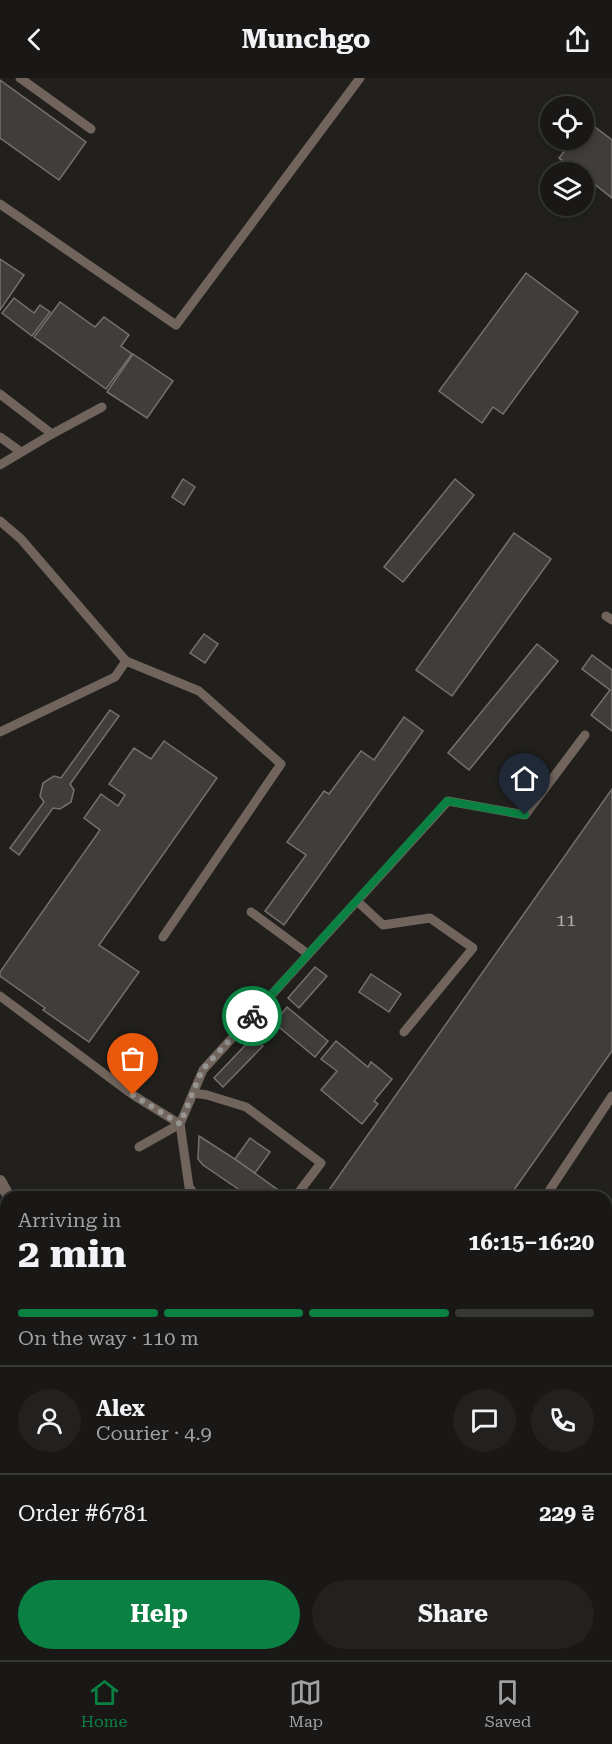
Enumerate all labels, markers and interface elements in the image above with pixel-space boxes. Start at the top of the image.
icon: back [18,23,51,56]
text: Munchgo [242,23,370,55]
icon: share [561,23,594,56]
map controls [540,96,594,216]
button: locate [540,96,594,150]
button: layers [540,162,594,216]
pin [499,753,550,815]
icon: home [508,762,541,795]
house number: 11 [556,909,576,930]
courier [222,986,282,1046]
icon: bike [236,1000,269,1033]
pin [107,1033,158,1095]
icon: bag [116,1042,149,1075]
text: Arriving in [18,1208,121,1232]
text: 16:15–16:20 [468,1230,594,1255]
text: 2 min [18,1231,126,1277]
text: On the way · 110 m [18,1326,199,1350]
button: person [18,1389,81,1452]
button: chat [453,1389,516,1452]
button: phone [531,1389,594,1452]
text: Alex [96,1396,145,1421]
text: Courier · 4.9 [96,1421,212,1445]
text: Order #6781 [18,1501,148,1526]
text: 229 ₴ [539,1501,594,1526]
button: Help [18,1580,300,1649]
button: Share [312,1580,594,1649]
tab: Home [81,1676,127,1731]
tab: Map [289,1676,323,1731]
tab: Saved [485,1676,531,1731]

